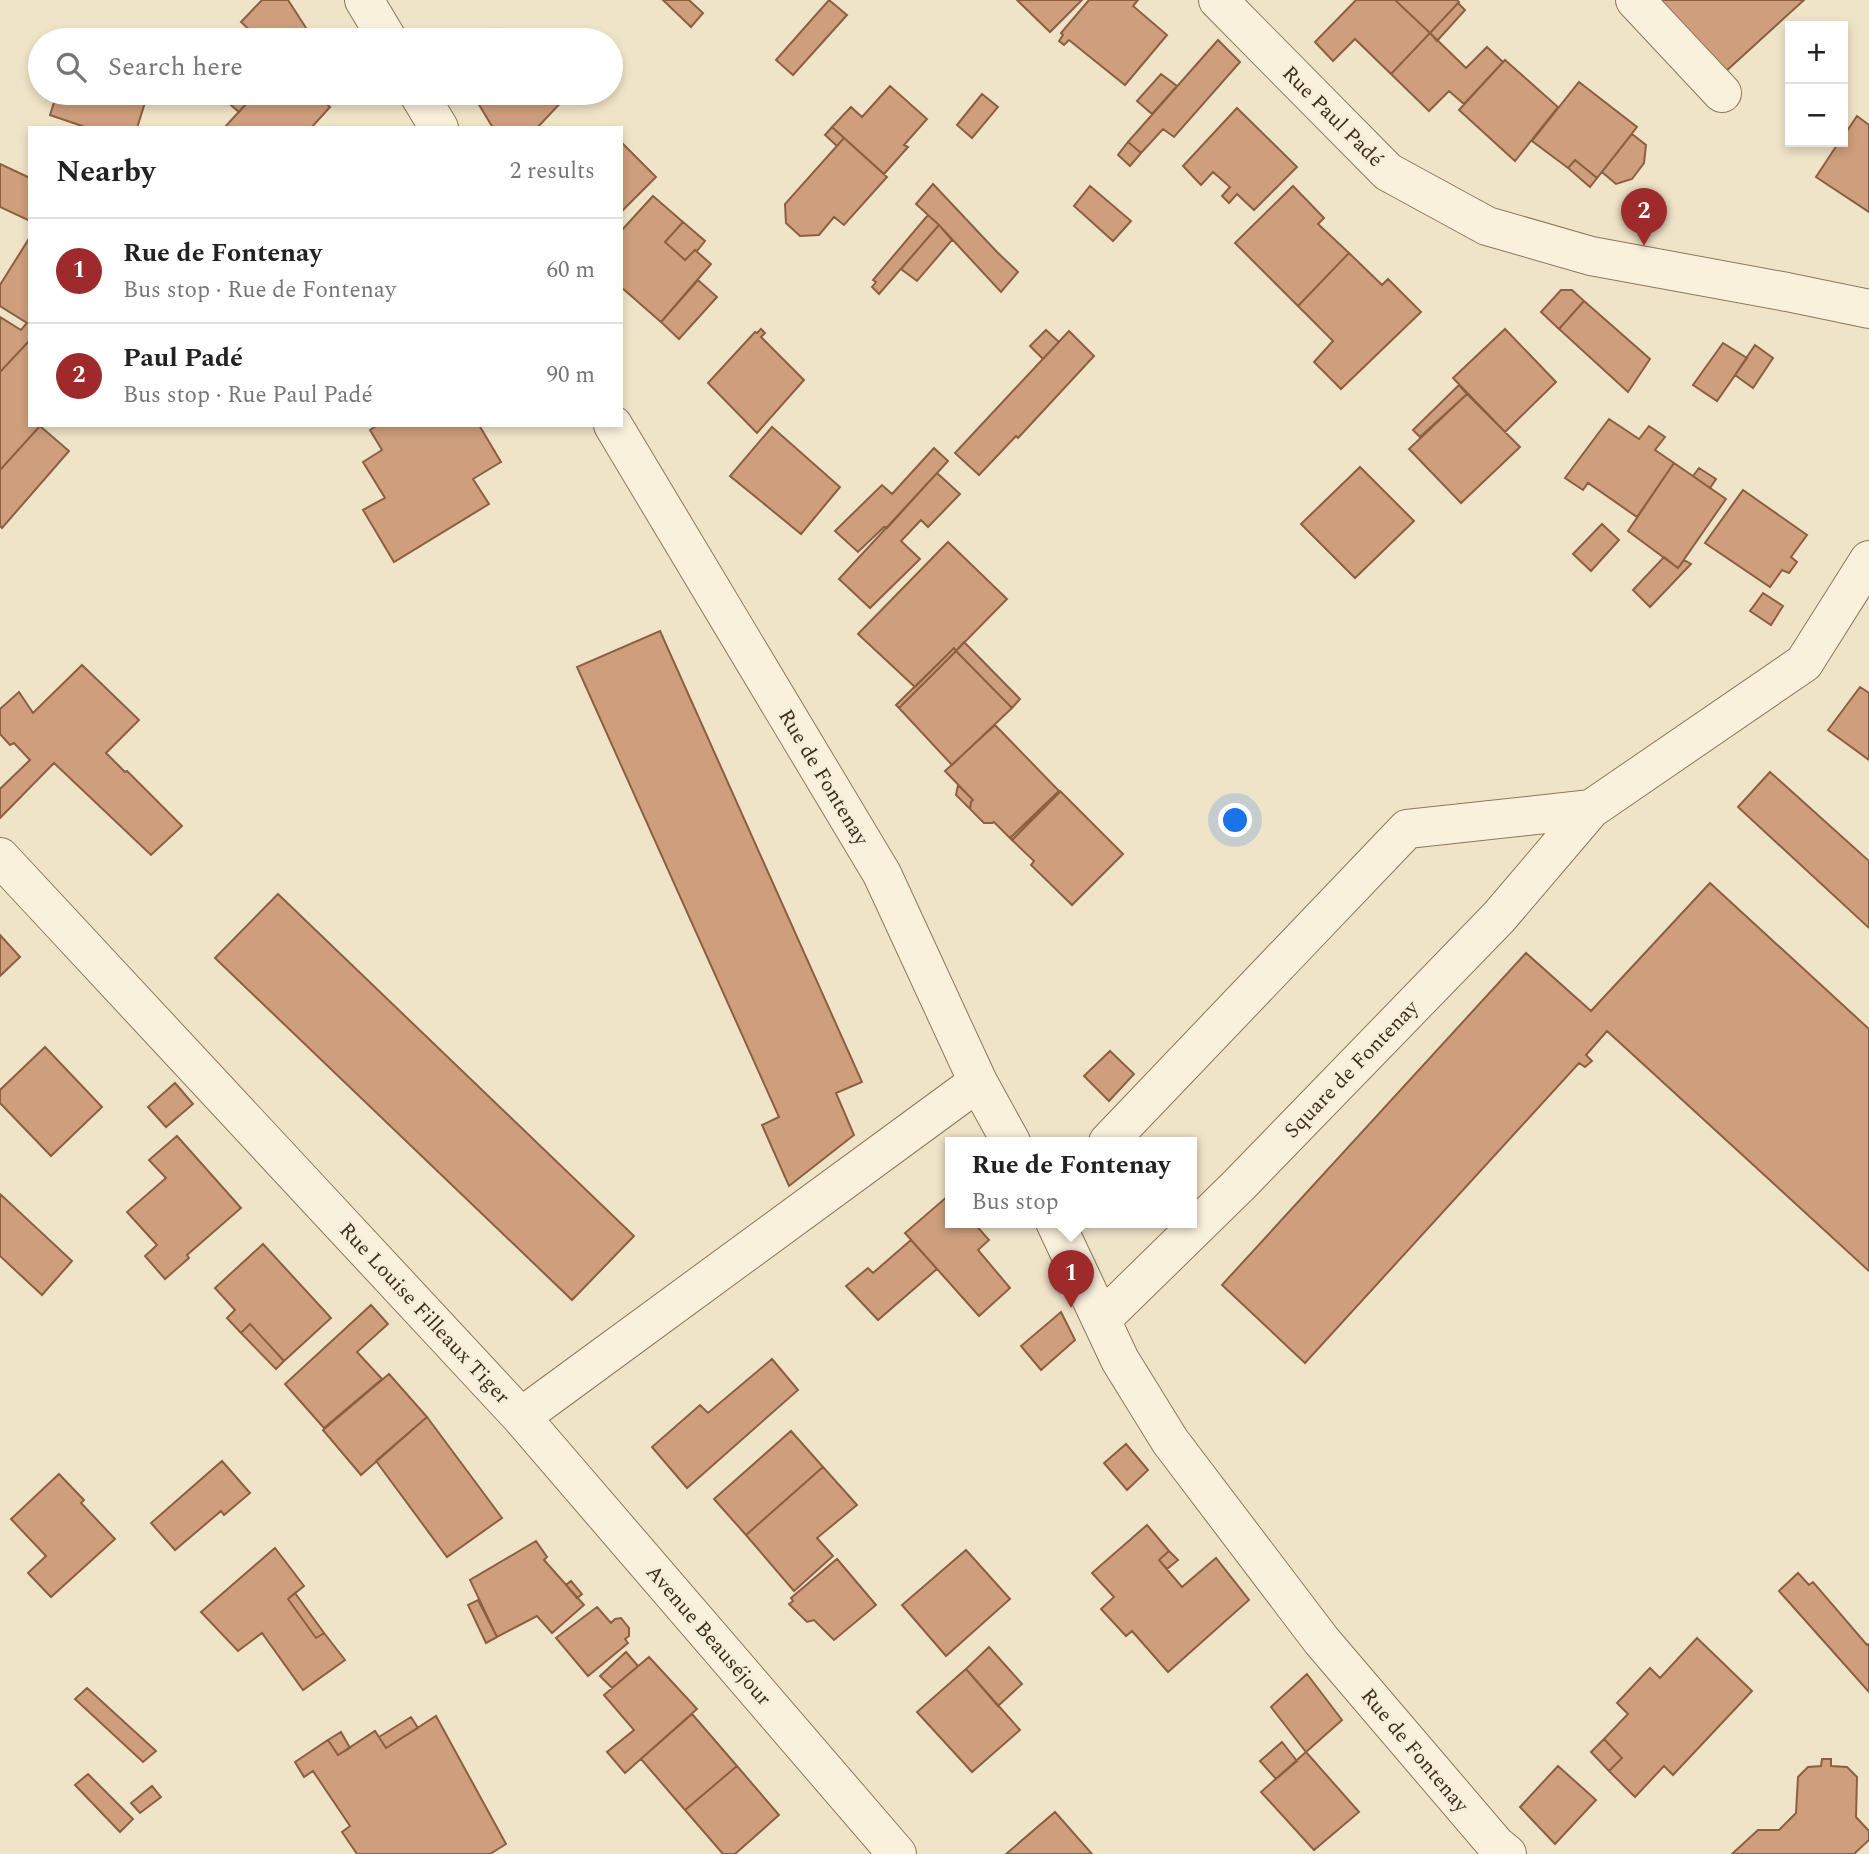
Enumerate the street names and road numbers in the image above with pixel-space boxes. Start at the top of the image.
street label: Rue Paul Padé [1274,58,1391,175]
street label: Rue de Fontenay [770,703,877,853]
street label: Square de Fontenay [1277,992,1427,1146]
street label: Rue Louise Filleaux Tiger [331,1216,517,1412]
street label: Avenue Beauséjour [638,1558,779,1713]
street label: Rue de Fontenay [1352,1681,1477,1821]

